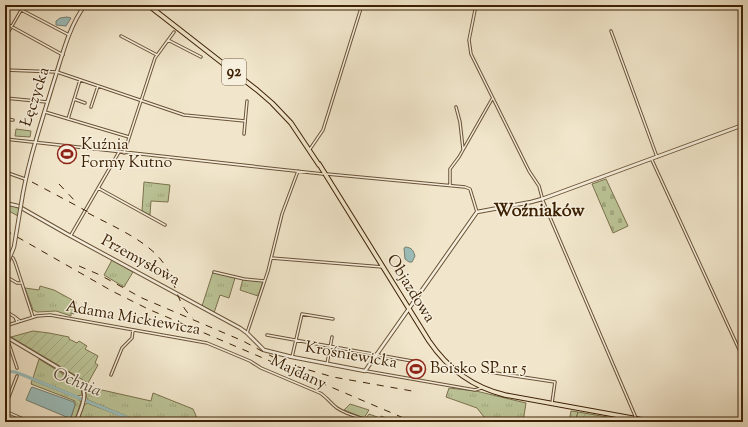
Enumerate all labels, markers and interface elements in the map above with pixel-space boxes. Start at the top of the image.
road number: 92 [222,59,246,85]
street label: Łęczycka [16,64,57,130]
place label: Kuźnia Formy Kutno [81,134,173,175]
sports icon: Kuźnia Formy Kutno [56,143,78,165]
district label: Woźniaków [493,199,585,225]
street label: Przemysłowa [96,230,184,293]
street label: Objazdowa [380,250,440,328]
street label: Adama Mickiewicza [64,296,203,342]
street label: Krośniewicka [303,337,399,376]
street label: Majdany [266,350,330,396]
sports icon: Boisko SP nr 5 [405,358,427,380]
place label: Boisko SP nr 5 [430,358,527,381]
water label: Ochnia [49,362,105,404]

